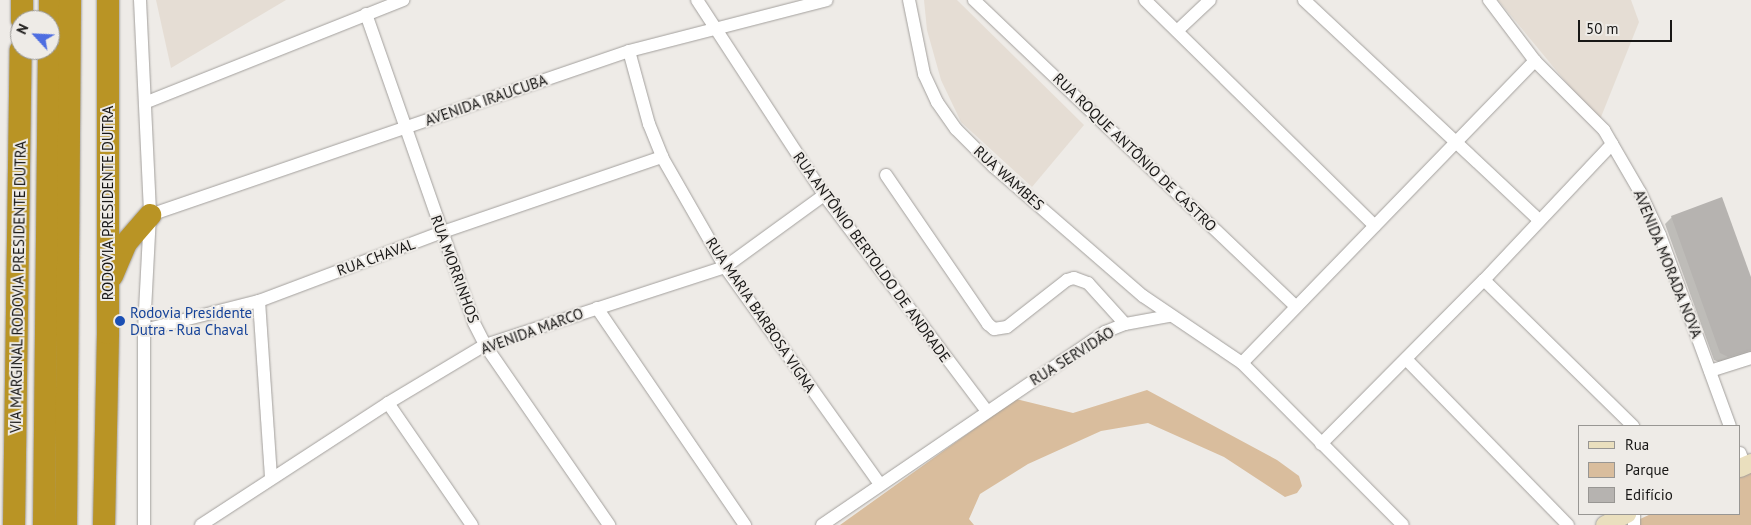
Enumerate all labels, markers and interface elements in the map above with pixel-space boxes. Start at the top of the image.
north arrow [10,10,60,60]
scale bar [1581,10,1675,42]
text: 50 m [1586,19,1619,38]
text: N [12,21,32,37]
street label: RUA ROQUE ANTÔNIO DE CASTRO [1049,69,1221,235]
street label: AVENIDA IRAUCUBA [422,71,550,129]
street label: RODOVIA PRESIDENTE DUTRA [99,105,117,301]
street label: VIA MARGINAL RODOVIA PRESIDENTE DUTRA [6,140,30,434]
street label: RUA WAMBES [970,142,1048,214]
street label: RUA ANTÔNIO BERTOLDO DE ANDRADE [789,148,955,366]
street label: AVENIDA MORADA NOVA [1630,187,1706,341]
street label: RUA MORRINHOS [427,212,483,326]
street label: RUA MARIA BARBOSA VIGNA [702,233,820,397]
street label: RUA CHAVAL [334,234,418,280]
place label: Rodovia Presidente Dutra - Rua Chaval [130,303,252,338]
street label: AVENIDA MARCO [478,304,586,358]
marker: Rodovia Presidente Dutra - Rua Chaval [114,315,126,327]
street label: RUA SERVIDÃO [1026,323,1118,389]
legend [1578,425,1741,515]
text: Rua [1625,435,1649,454]
text: Parque [1625,460,1669,479]
text: Edifício [1625,485,1673,504]

